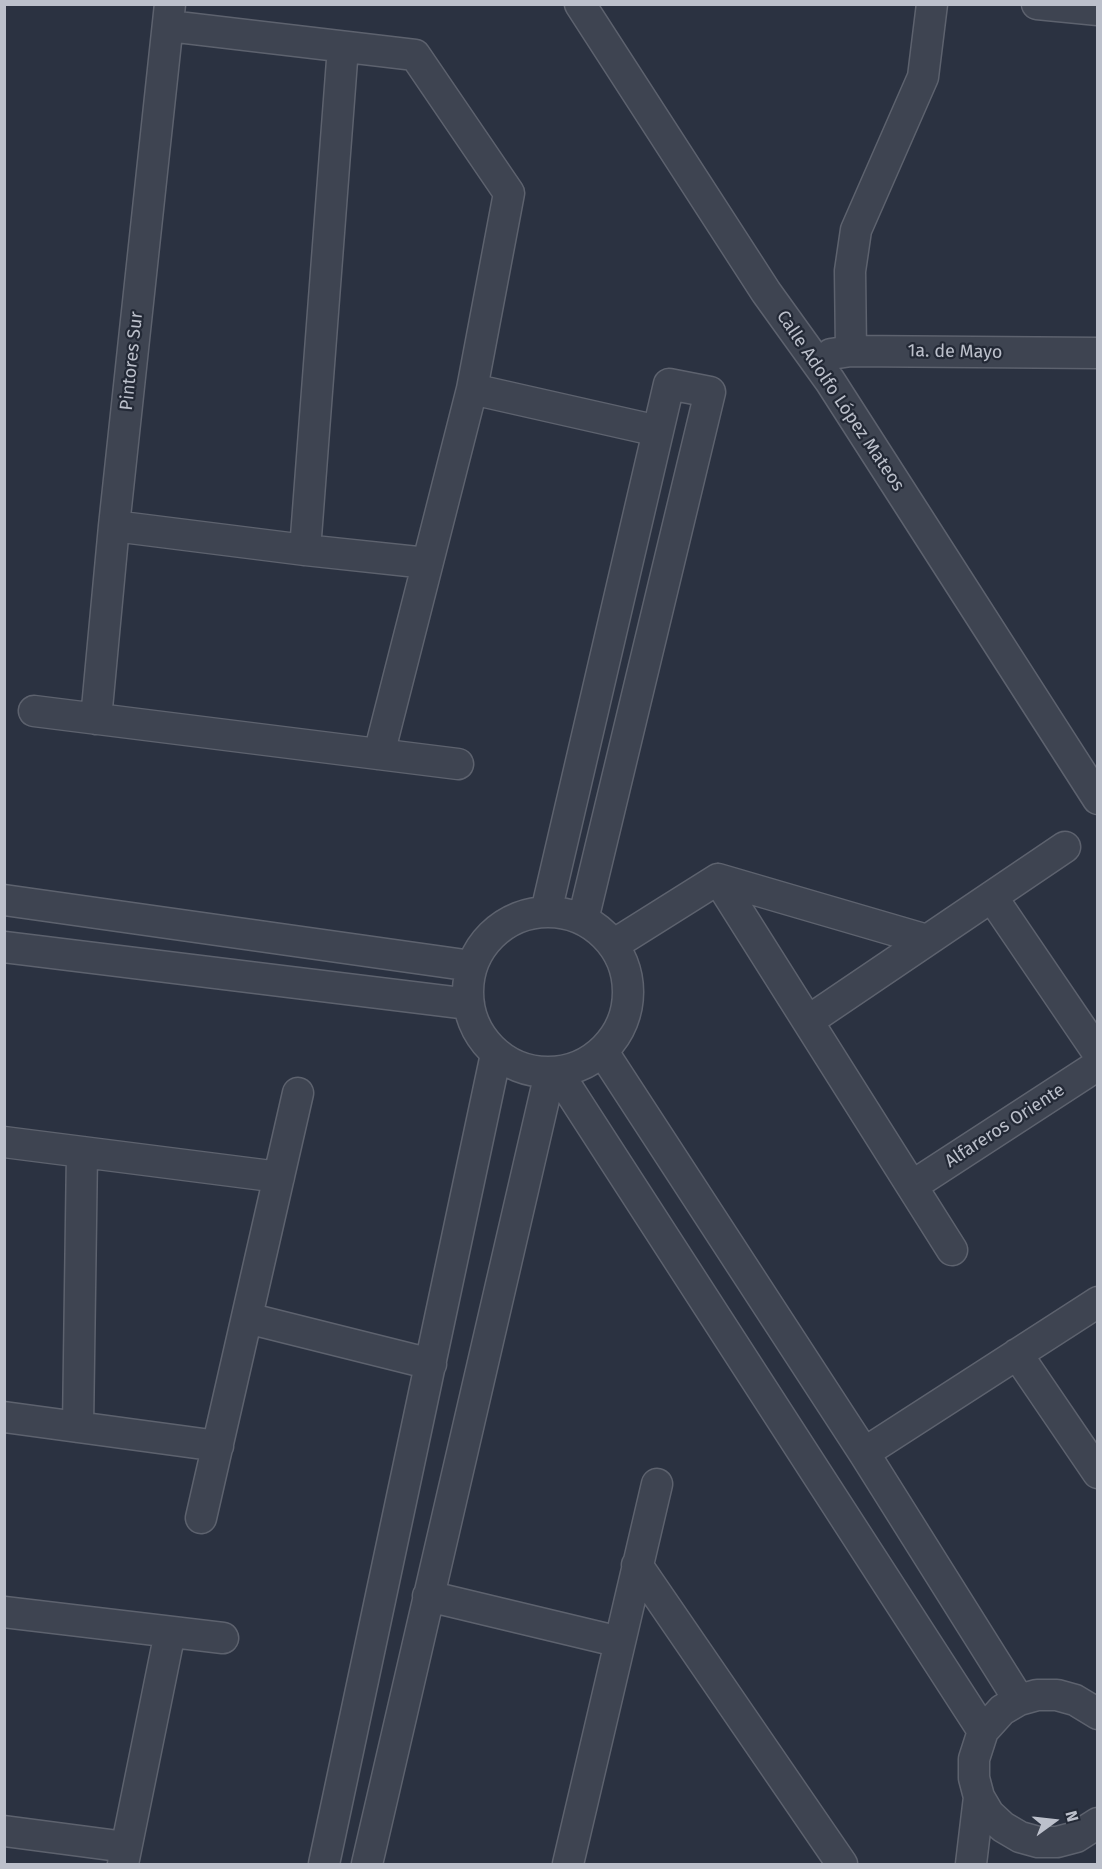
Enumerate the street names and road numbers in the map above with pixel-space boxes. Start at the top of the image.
street label: Calle Adolfo López Mateos [771,307,909,495]
street label: Pintores Sur [116,310,148,412]
street label: 1a. de Mayo [907,340,1003,364]
street label: Alfareros Oriente [941,1079,1069,1173]

